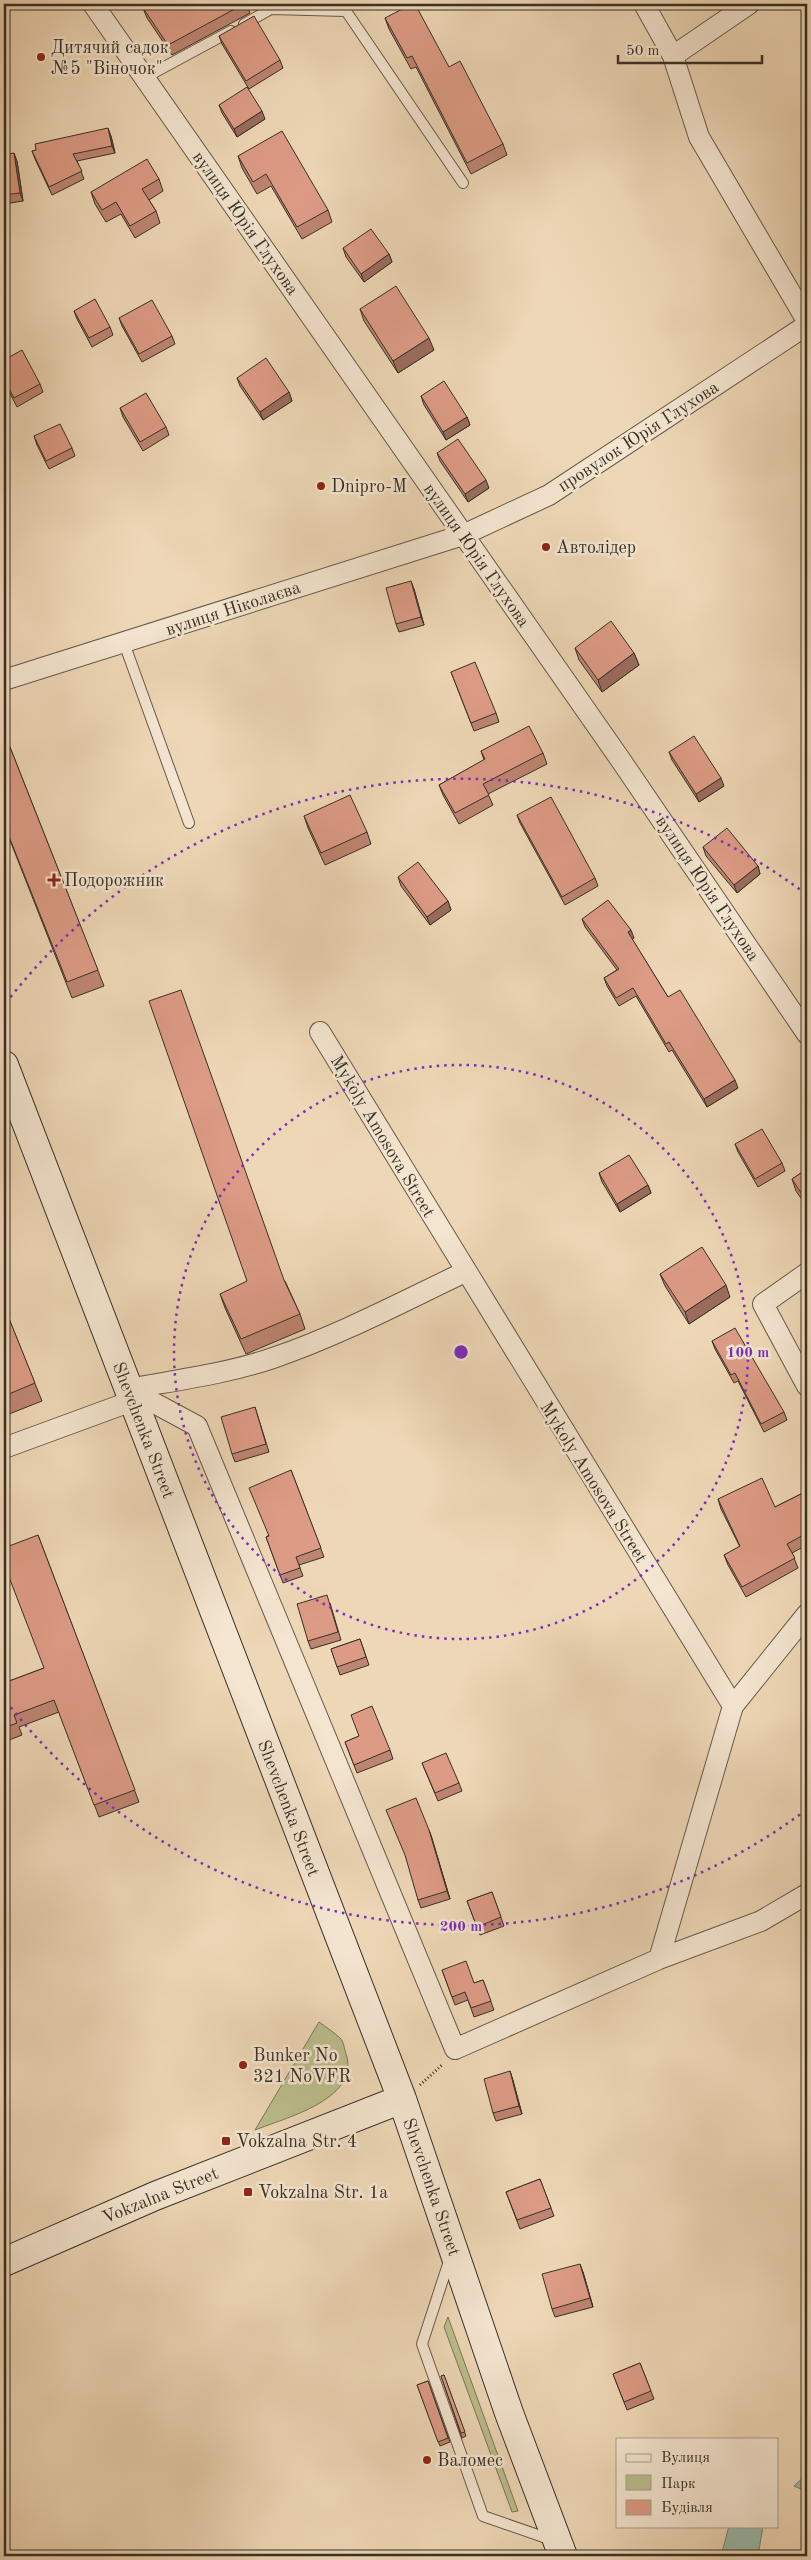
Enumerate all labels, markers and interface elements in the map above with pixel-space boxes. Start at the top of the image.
scale bar [618,32,762,64]
place label: Дитячий садок №5 "Віночок" [51,39,169,78]
text: 50 m [626,44,660,59]
marker: Дитячий садок №5 "Віночок" [35,51,47,63]
street label: вулиця Юрія Глухова [189,148,302,299]
street label: провулок Юрія Глухова [555,378,722,496]
place label: Dnipro-M [331,478,407,496]
marker: Dnipro-M [315,480,327,492]
street label: вулиця Юрія Глухова [420,480,533,631]
place label: Автолідер [556,539,636,557]
marker: Автолідер [540,541,552,553]
street label: вулиця Ніколаєва [164,579,303,639]
street label: вулиця Юрія Глухова [652,813,762,964]
place label: Подорожник [64,872,164,890]
marker: Подорожник [48,874,60,886]
street label: Mykoly Amosova Street [327,1052,438,1221]
centre of rings [452,1343,470,1361]
text: 100 m [727,1346,769,1361]
street label: Shevchenka Street [109,1360,177,1501]
street label: Mykoly Amosova Street [536,1399,650,1566]
street label: Shevchenka Street [254,1738,322,1879]
text: 200 m [440,1920,482,1935]
place label: Bunker No 321 NoVFR [253,2047,351,2086]
marker: Bunker No 321 NoVFR [237,2059,249,2071]
street label: Shevchenka Street [399,2116,463,2259]
place label: Vokzalna Str. 4 [236,2133,357,2151]
marker: Vokzalna Str. 4 [220,2135,232,2147]
street label: Vokzalna Street [100,2164,221,2227]
place label: Vokzalna Str. 1a [258,2184,388,2202]
marker: Vokzalna Str. 1a [242,2186,254,2198]
legend [616,2438,778,2528]
text: Вулиця [661,2451,710,2466]
place label: Валомес [437,2452,503,2470]
marker: Валомес [421,2454,433,2466]
text: Парк [661,2477,696,2492]
text: Будівля [661,2501,713,2516]

